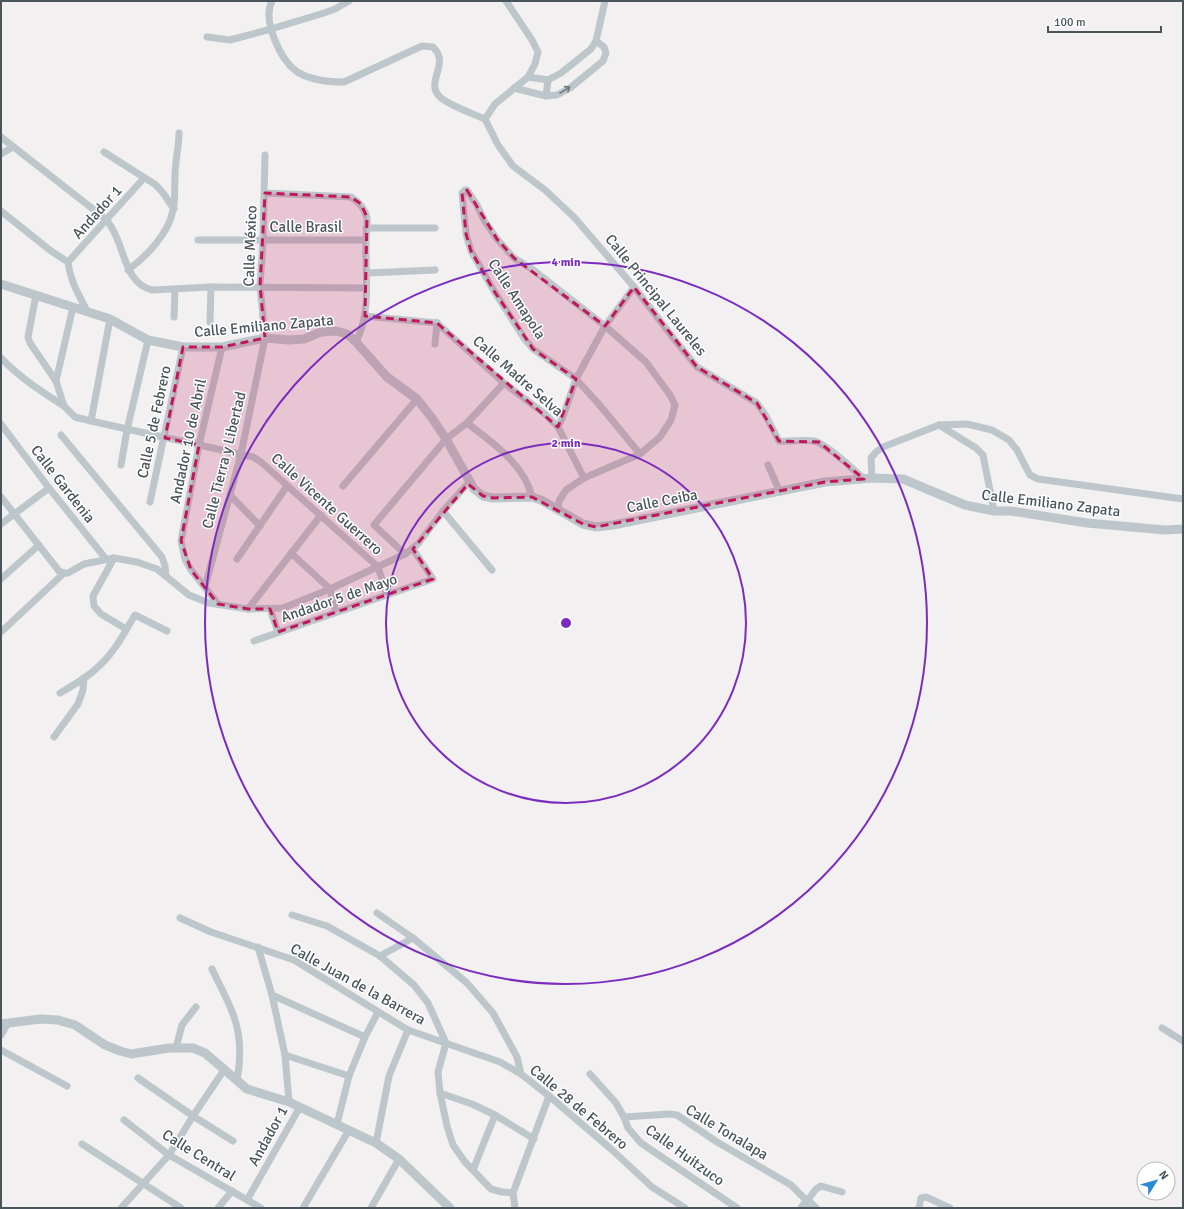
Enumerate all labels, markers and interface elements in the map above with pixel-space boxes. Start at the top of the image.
scale bar [1048,8,1161,34]
text: 100 m [1054,15,1086,30]
one-way arrow [559,86,571,94]
street label: Andador 1 [68,182,126,242]
street label: Calle México [240,205,260,287]
street label: Calle Brasil [270,218,342,236]
street label: Calle Principal Laureles [601,231,711,360]
street label: Calle Amapola [484,255,550,343]
text: 4 min [552,255,581,270]
street label: Calle Emiliano Zapata [194,311,334,341]
street label: Calle Madre Selva [469,332,567,420]
street label: Calle 5 de Febrero [133,364,175,480]
street label: Andador 10 de Abril [166,377,210,505]
street label: Calle Tierra y Libertad [198,390,250,530]
text: 2 min [552,436,581,451]
street label: Calle Gardenia [27,441,99,527]
street label: Calle Vicente Guerrero [268,449,387,559]
street label: Calle Ceiba [625,485,699,517]
street label: Calle Emiliano Zapata [981,486,1121,520]
street label: Andador 5 de Mayo [279,570,400,626]
centre of rings [559,616,573,630]
street label: Calle Juan de la Barrera [287,939,429,1029]
street label: Calle 28 de Febrero [526,1061,632,1153]
street label: Calle Tonalapa [682,1100,772,1164]
street label: Andador 1 [244,1103,292,1169]
street label: Calle Huitzuco [642,1120,728,1190]
street label: Calle Central [159,1125,239,1185]
north arrow [1136,1161,1176,1201]
text: N [1156,1168,1171,1182]

